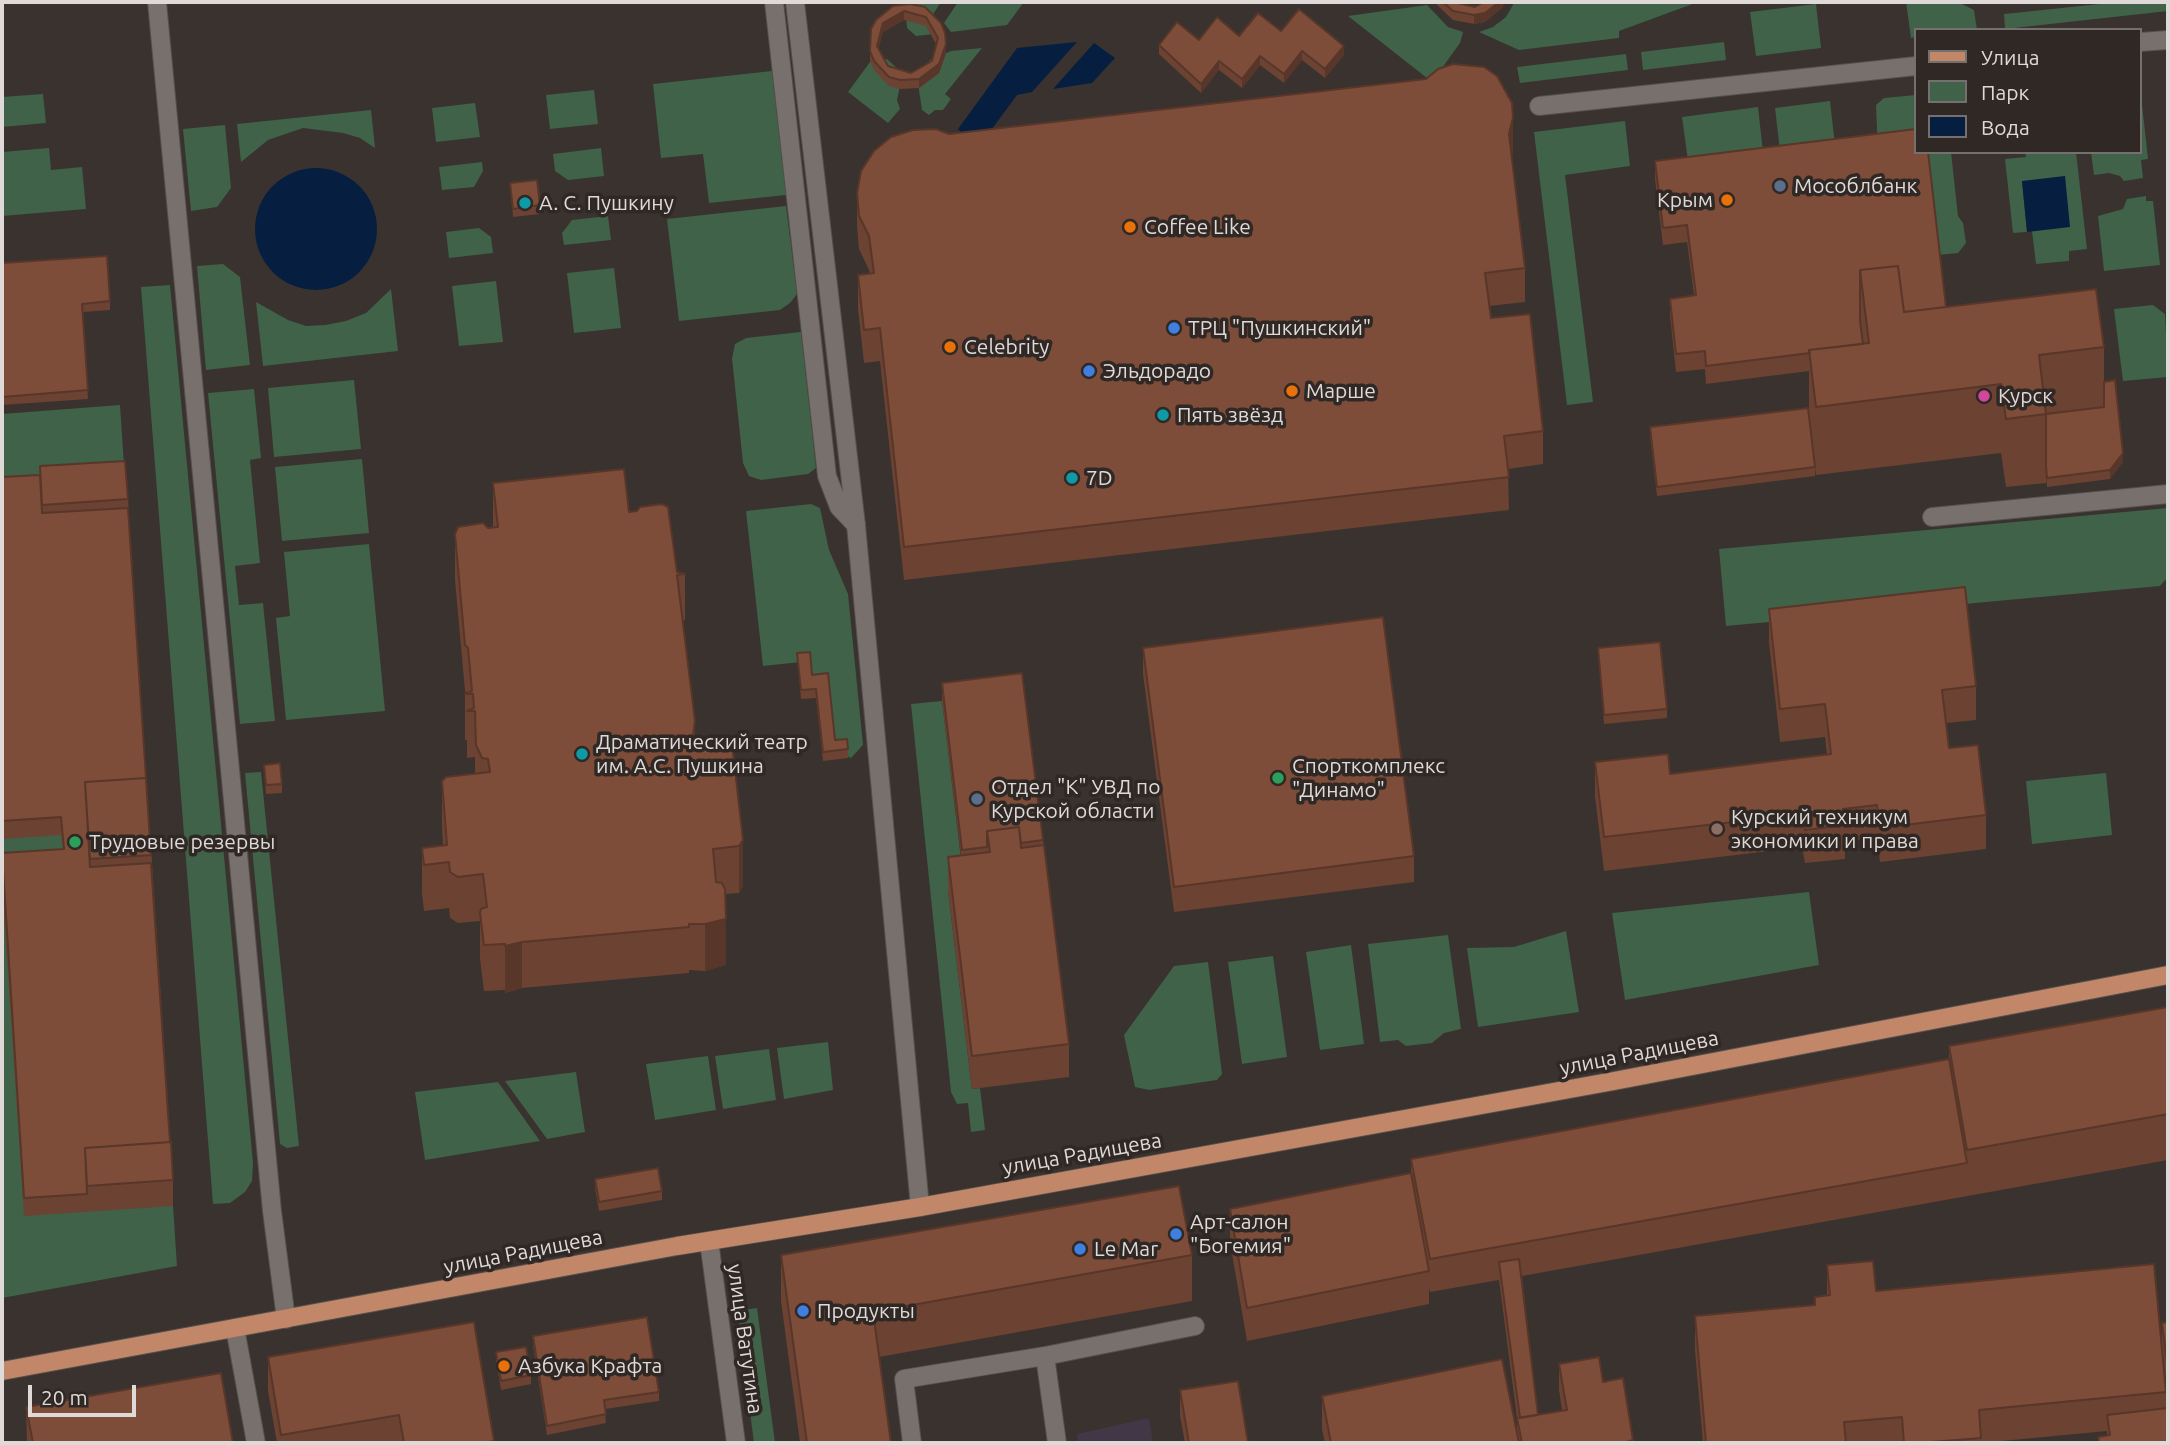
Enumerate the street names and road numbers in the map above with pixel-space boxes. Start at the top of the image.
street label: улица Радищева [1557,1025,1721,1081]
street label: улица Радищева [1000,1128,1164,1180]
street label: улица Радищева [441,1224,605,1280]
street label: улица Ватутина [722,1262,768,1416]

